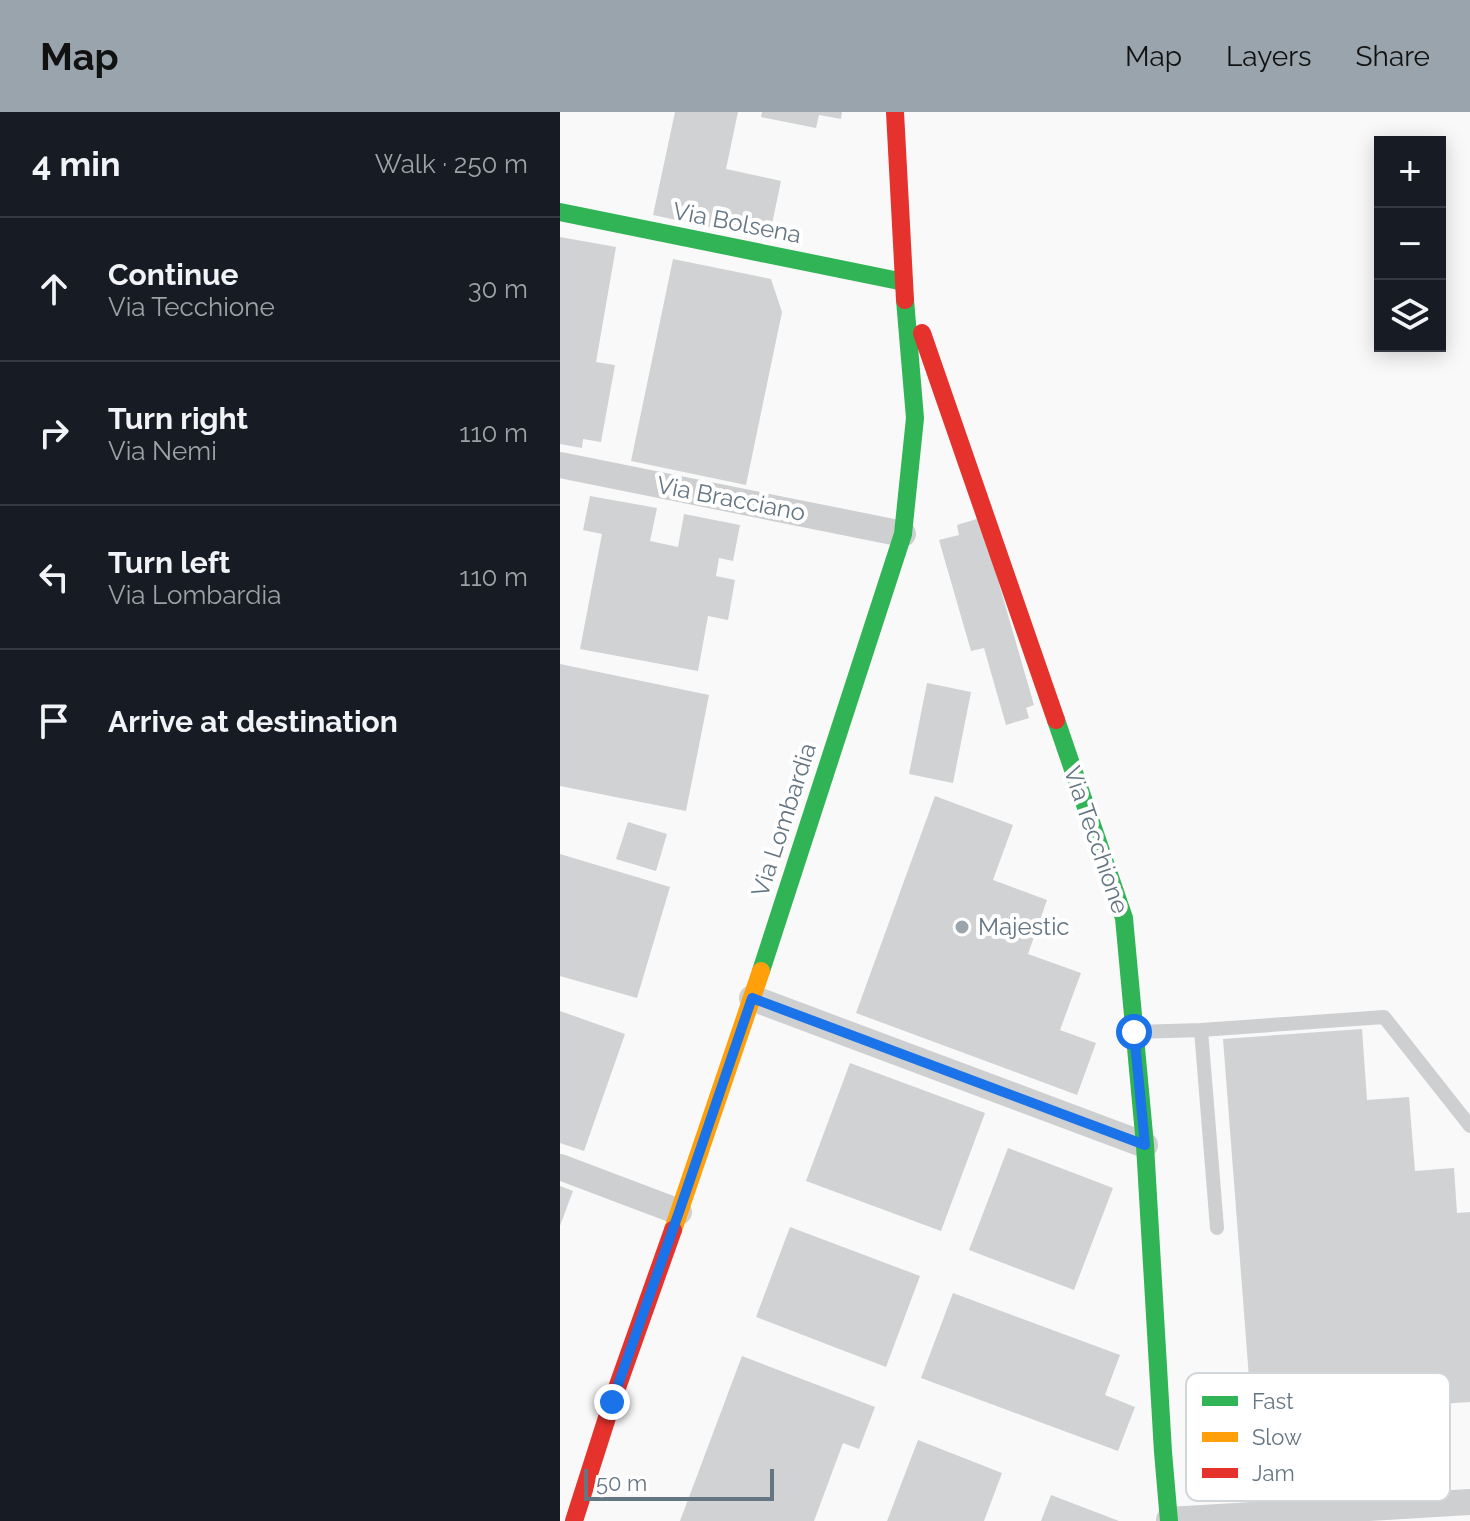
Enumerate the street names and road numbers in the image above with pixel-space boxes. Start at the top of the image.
street label: Via Bolsena [670,196,804,249]
street label: Via Bracciano [654,470,808,527]
street label: Via Lombardia [745,739,822,900]
street label: Via Tecchione [1058,762,1135,917]

